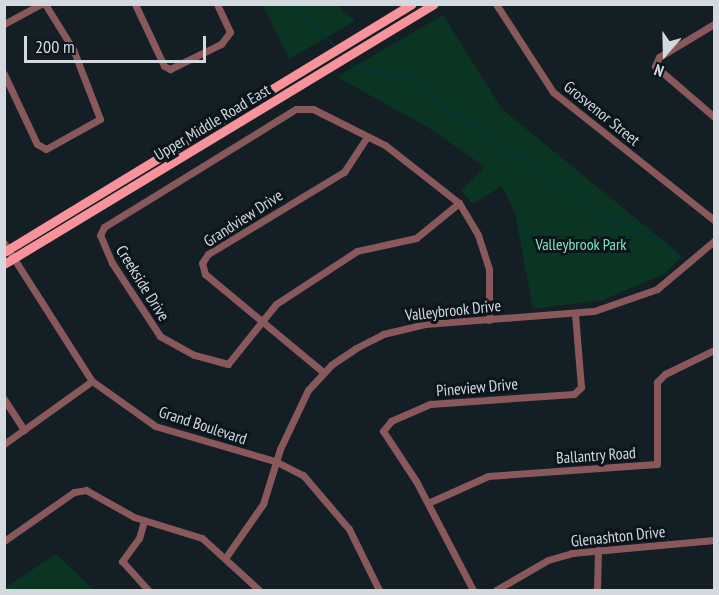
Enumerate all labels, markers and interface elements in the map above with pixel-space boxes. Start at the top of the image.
scale bar [27,24,208,62]
north arrow [635,24,695,84]
text: 200 m [35,35,75,58]
text: N [651,60,666,82]
street label: Grosvenor Street [560,77,644,149]
street label: Upper Middle Road East [151,80,273,164]
street label: Grandview Drive [200,185,286,251]
park label: Valleybrook Park [535,234,627,254]
street label: Creekside Drive [112,242,174,324]
street label: Valleybrook Drive [404,295,502,325]
street label: Pineview Drive [435,374,519,400]
street label: Grand Boulevard [157,402,249,448]
street label: Ballantry Road [555,443,637,467]
street label: Glenashton Drive [570,522,666,550]

